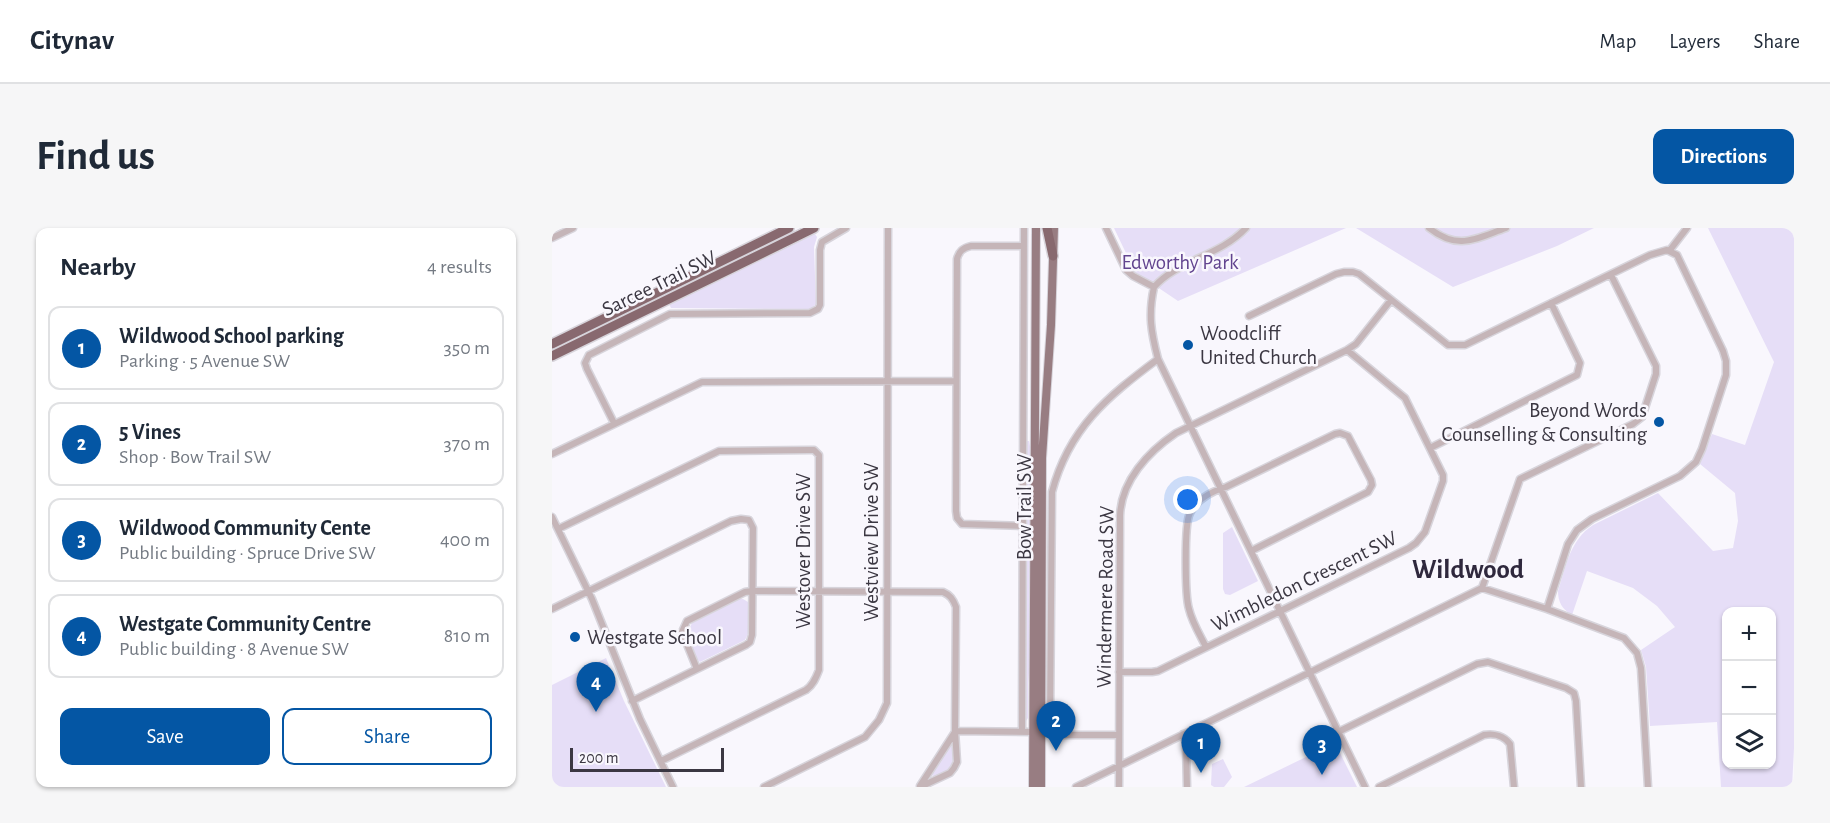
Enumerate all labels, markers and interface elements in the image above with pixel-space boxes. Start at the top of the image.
text: Citynav [30,27,114,55]
text: Map [1600,31,1636,52]
text: Layers [1669,31,1720,52]
text: Share [1753,31,1800,52]
button: Directions [1653,129,1794,184]
text: Find us [36,135,155,177]
street label: Sarcee Trail SW [599,247,720,320]
park label: Edworthy Park [1121,252,1239,273]
text: Nearby [60,254,136,280]
text: 4 results [427,257,492,277]
place label: Woodcliff United Church [1200,323,1317,368]
text: Wildwood School parking [119,325,344,347]
text: 1 [78,338,85,358]
text: 350 m [444,338,490,358]
marker: Woodcliff United Church [1181,338,1195,352]
text: Parking · 5 Avenue SW [119,351,290,371]
place label: Beyond Words Counselling & Consulting [1441,400,1648,445]
marker: Beyond Words Counselling & Consulting [1652,415,1666,429]
text: 5 Vines [119,421,181,443]
text: 2 [77,434,86,454]
text: 370 m [444,434,490,454]
text: Shop · Bow Trail SW [119,447,271,467]
street label: Bow Trail SW [1014,454,1035,560]
street label: Westview Drive SW [861,462,882,622]
street label: Westover Drive SW [793,473,814,629]
your location [1173,485,1202,514]
street label: Windermere Road SW [1093,505,1118,688]
text: Wildwood Community Cente [119,517,371,539]
street label: Wimbledon Crescent SW [1208,527,1401,636]
text: 3 [77,530,86,550]
text: 400 m [440,530,490,550]
text: Public building · Spruce Drive SW [119,543,376,563]
district label: Wildwood [1412,556,1524,583]
map controls [1722,607,1776,769]
button: + [1722,607,1776,661]
text: Westgate Community Centre [119,613,371,635]
text: 4 [76,626,87,646]
text: 810 m [444,626,490,646]
place label: Westgate School [587,627,722,648]
marker: Westgate School [568,630,582,644]
text: Public building · 8 Avenue SW [119,639,349,659]
button: − [1722,661,1776,715]
pin: 4 [576,662,615,712]
pin: 2 [1036,702,1076,751]
button: Save [60,708,270,765]
button: Share [282,708,492,765]
button: layers [1722,715,1776,769]
pin: 1 [1182,724,1220,773]
pin: 3 [1302,726,1342,775]
scale bar [570,745,724,772]
text: 200 m [579,750,619,766]

